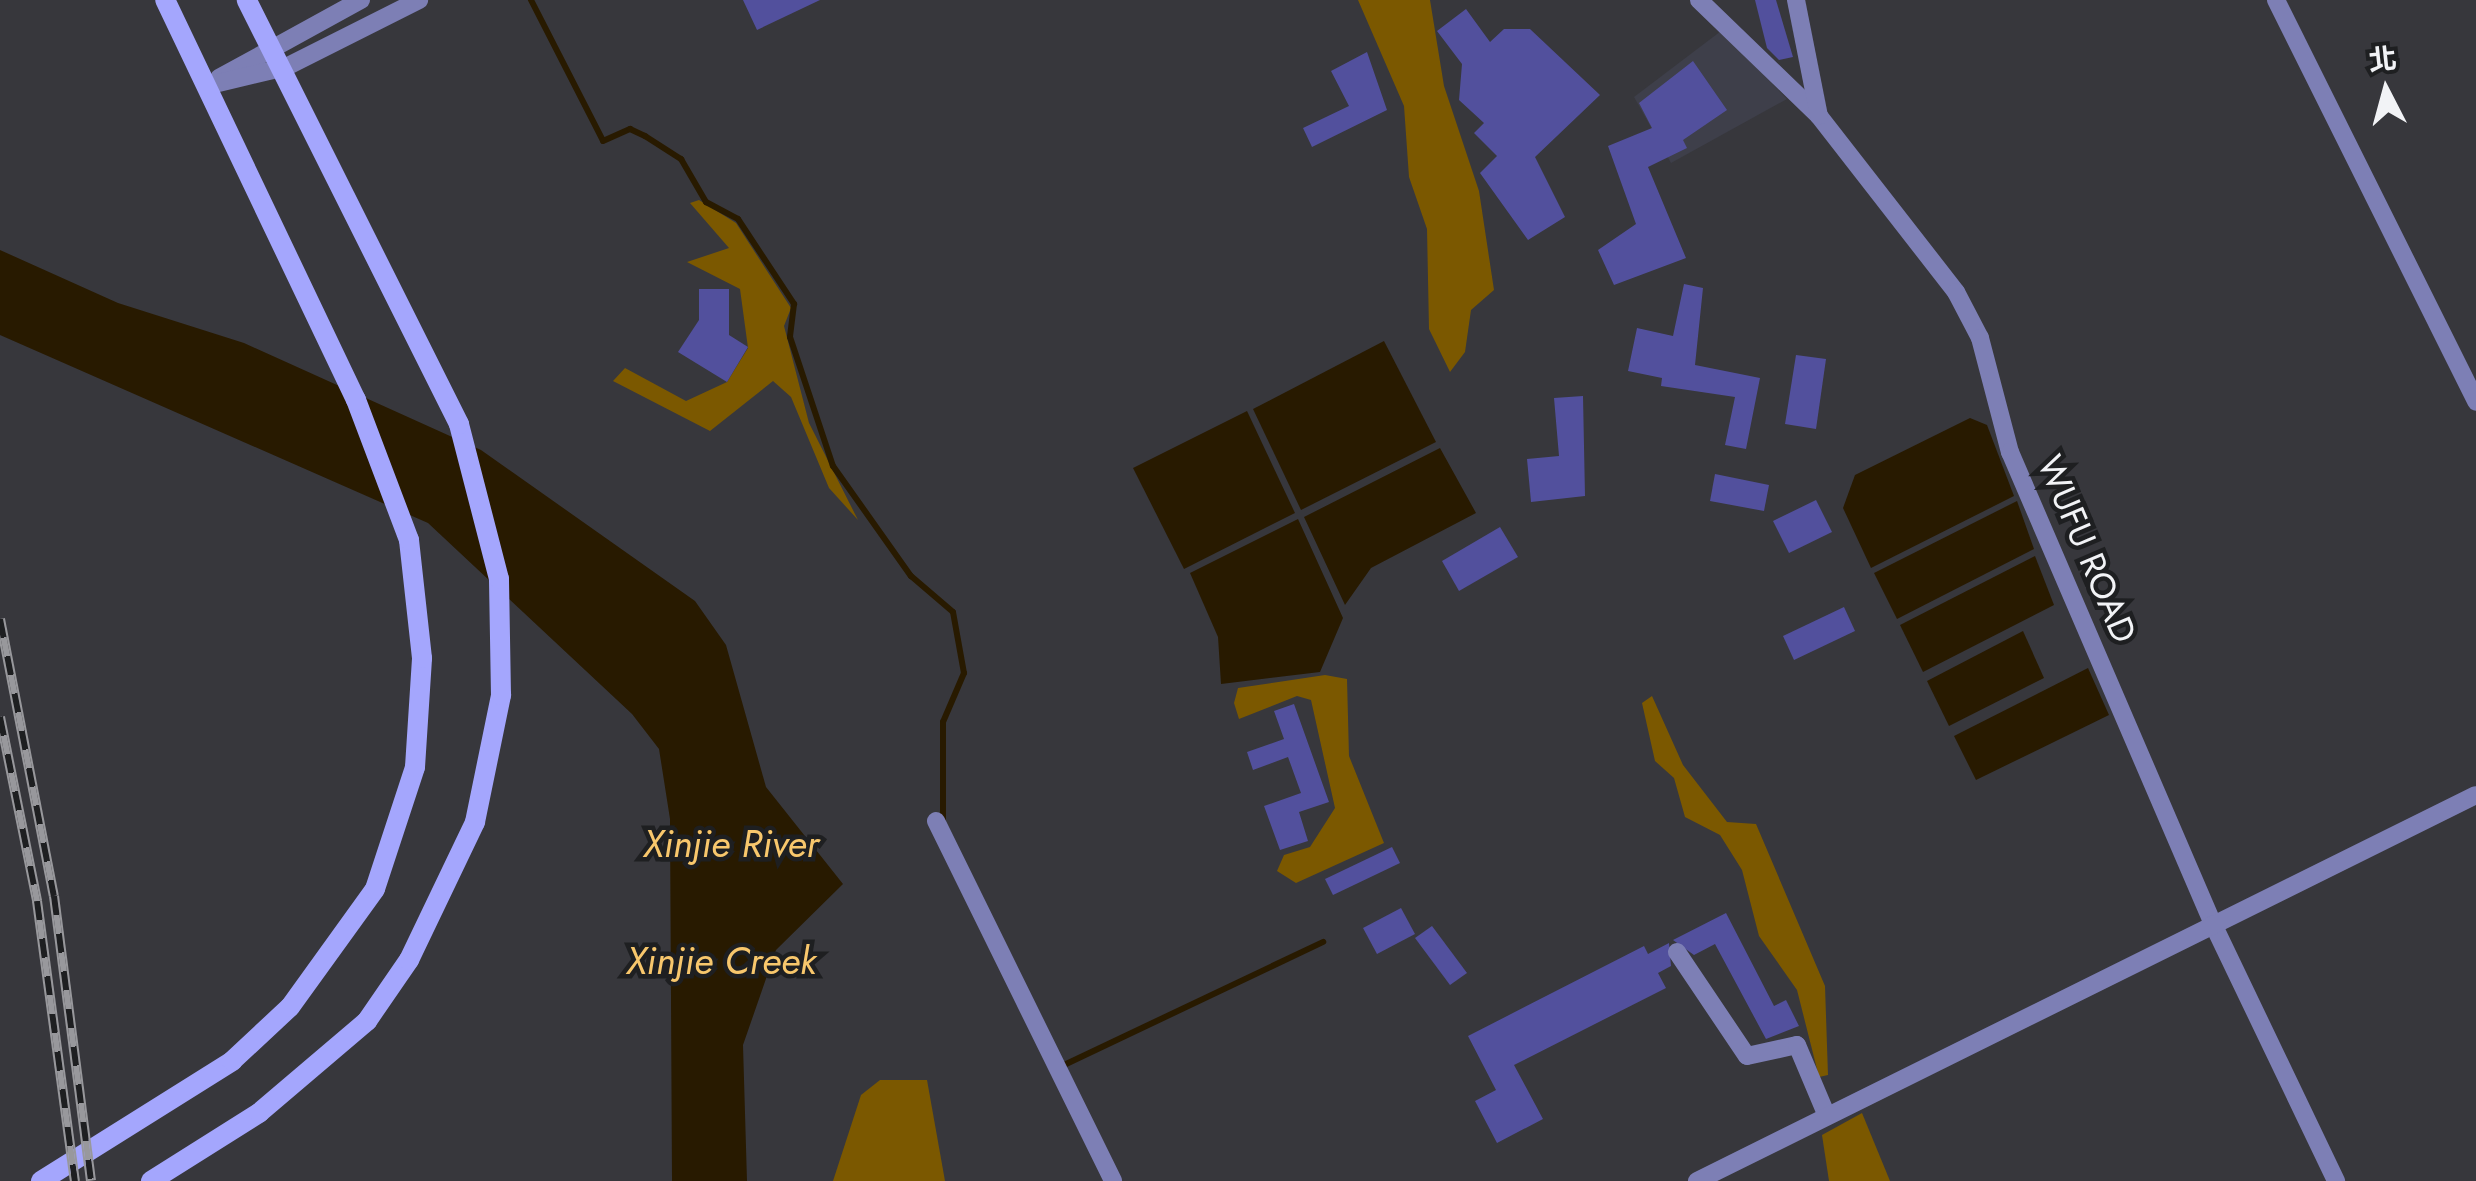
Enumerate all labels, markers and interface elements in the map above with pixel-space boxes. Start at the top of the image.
text: 北 [2367,38,2399,82]
north arrow [2336,40,2436,140]
street label: WUFU ROAD [2029,449,2145,649]
water label: Xinjie River [643,821,819,867]
water label: Xinjie Creek [626,938,816,984]

